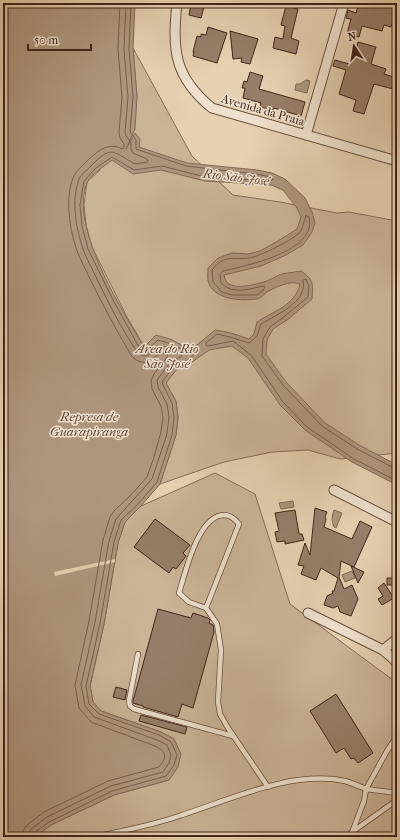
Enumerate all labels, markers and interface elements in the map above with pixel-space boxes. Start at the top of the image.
scale bar [28,26,91,52]
north arrow [334,26,374,66]
text: N [347,29,358,44]
text: 50 m [34,33,58,47]
street label: Avenida da Praia [219,91,307,129]
water label: Rio São José [201,165,272,189]
water label: Area do Rio São José [133,341,199,371]
water label: Represa de Guarapiranga [50,409,128,439]

